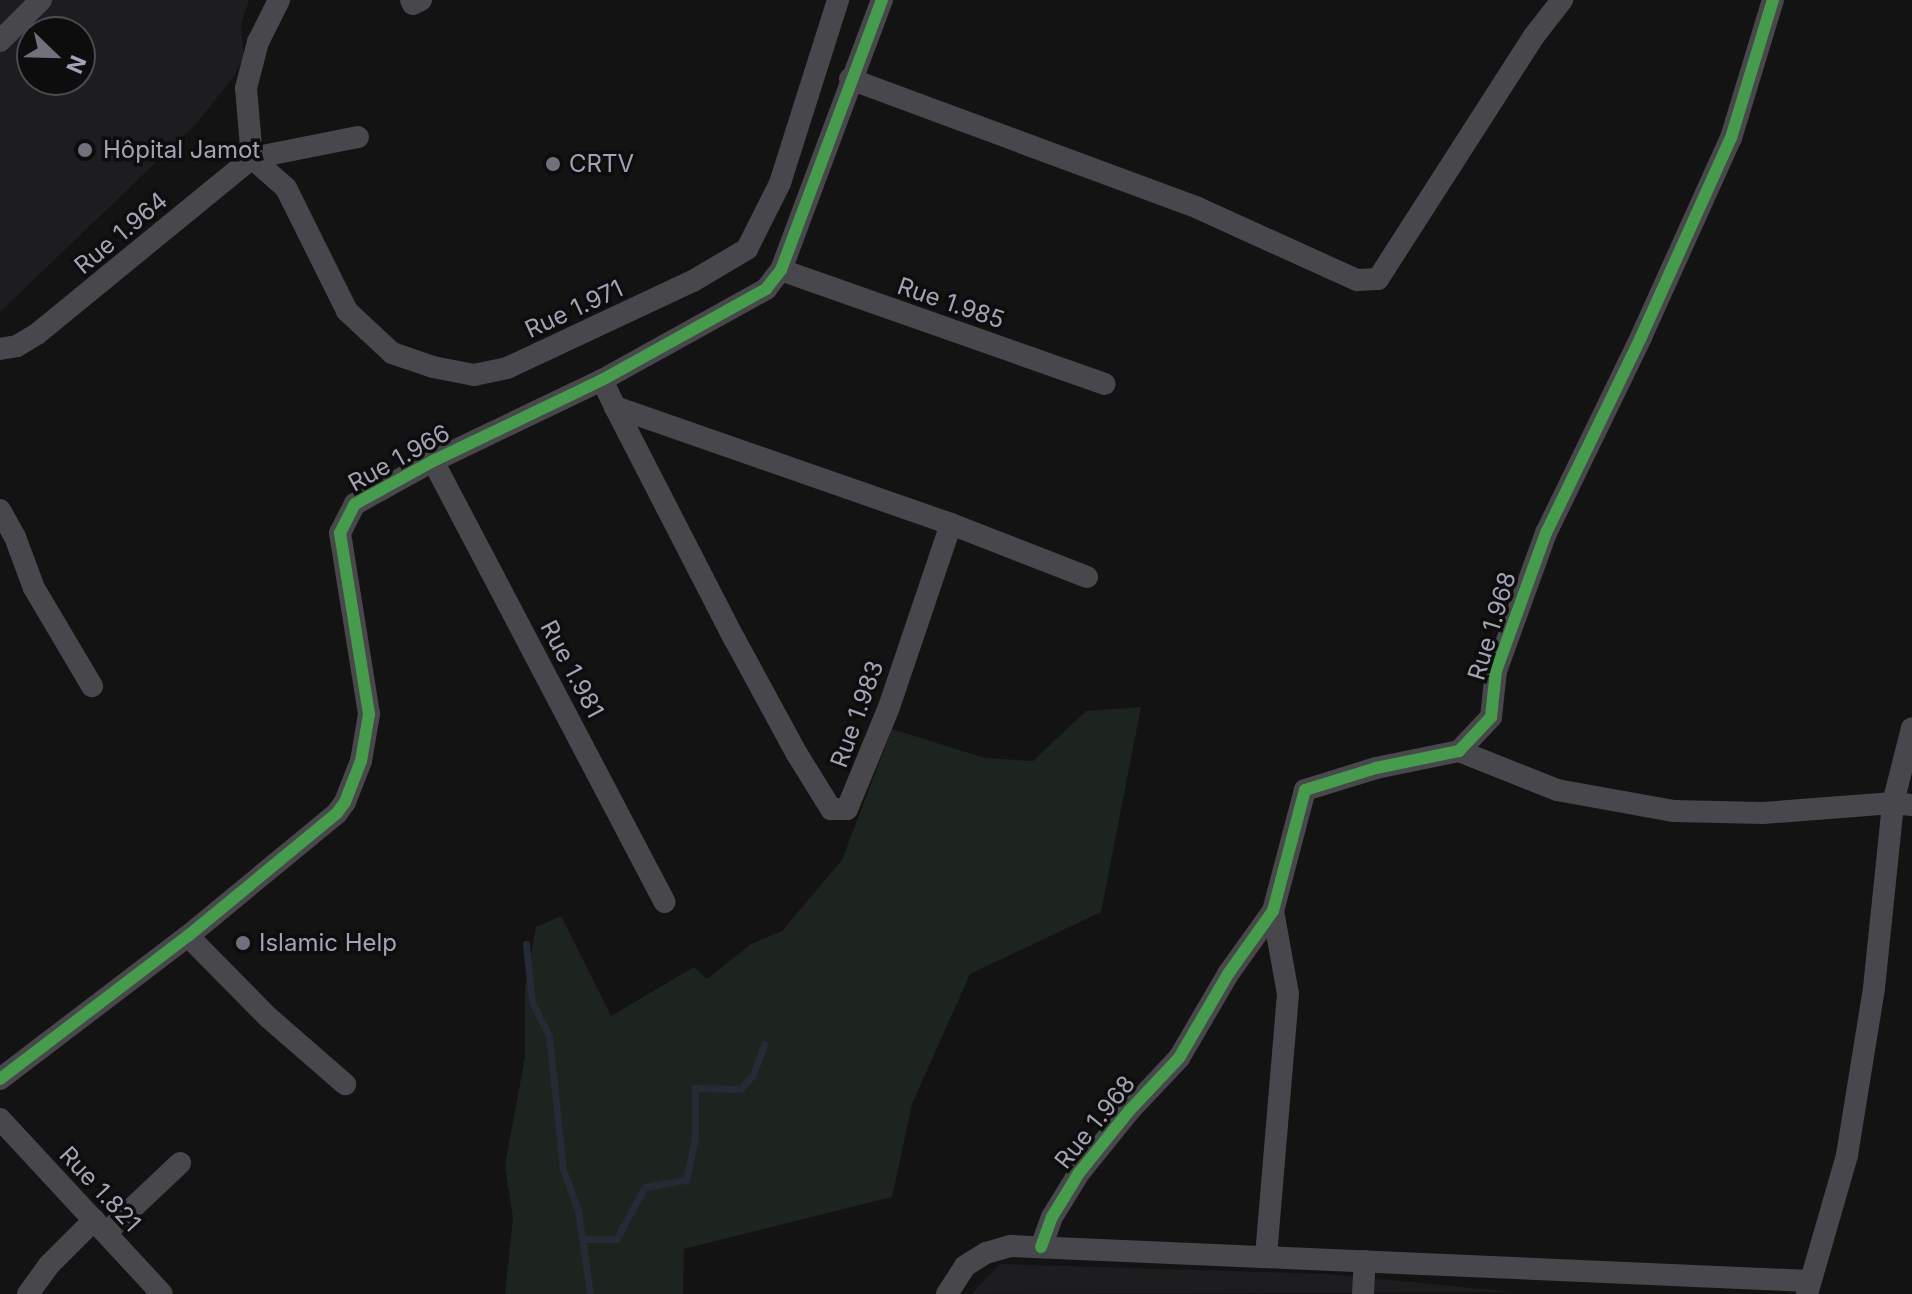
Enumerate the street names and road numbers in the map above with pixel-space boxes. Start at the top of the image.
street label: Rue 1.964 [69,186,173,280]
street label: Rue 1.985 [894,271,1008,335]
street label: Rue 1.971 [520,274,628,344]
street label: Rue 1.966 [343,418,455,498]
street label: Rue 1.968 [1462,568,1522,684]
street label: Rue 1.981 [534,615,610,723]
street label: Rue 1.983 [824,657,890,771]
street label: Rue 1.968 [1049,1070,1141,1174]
street label: Rue 1.821 [53,1141,147,1237]

